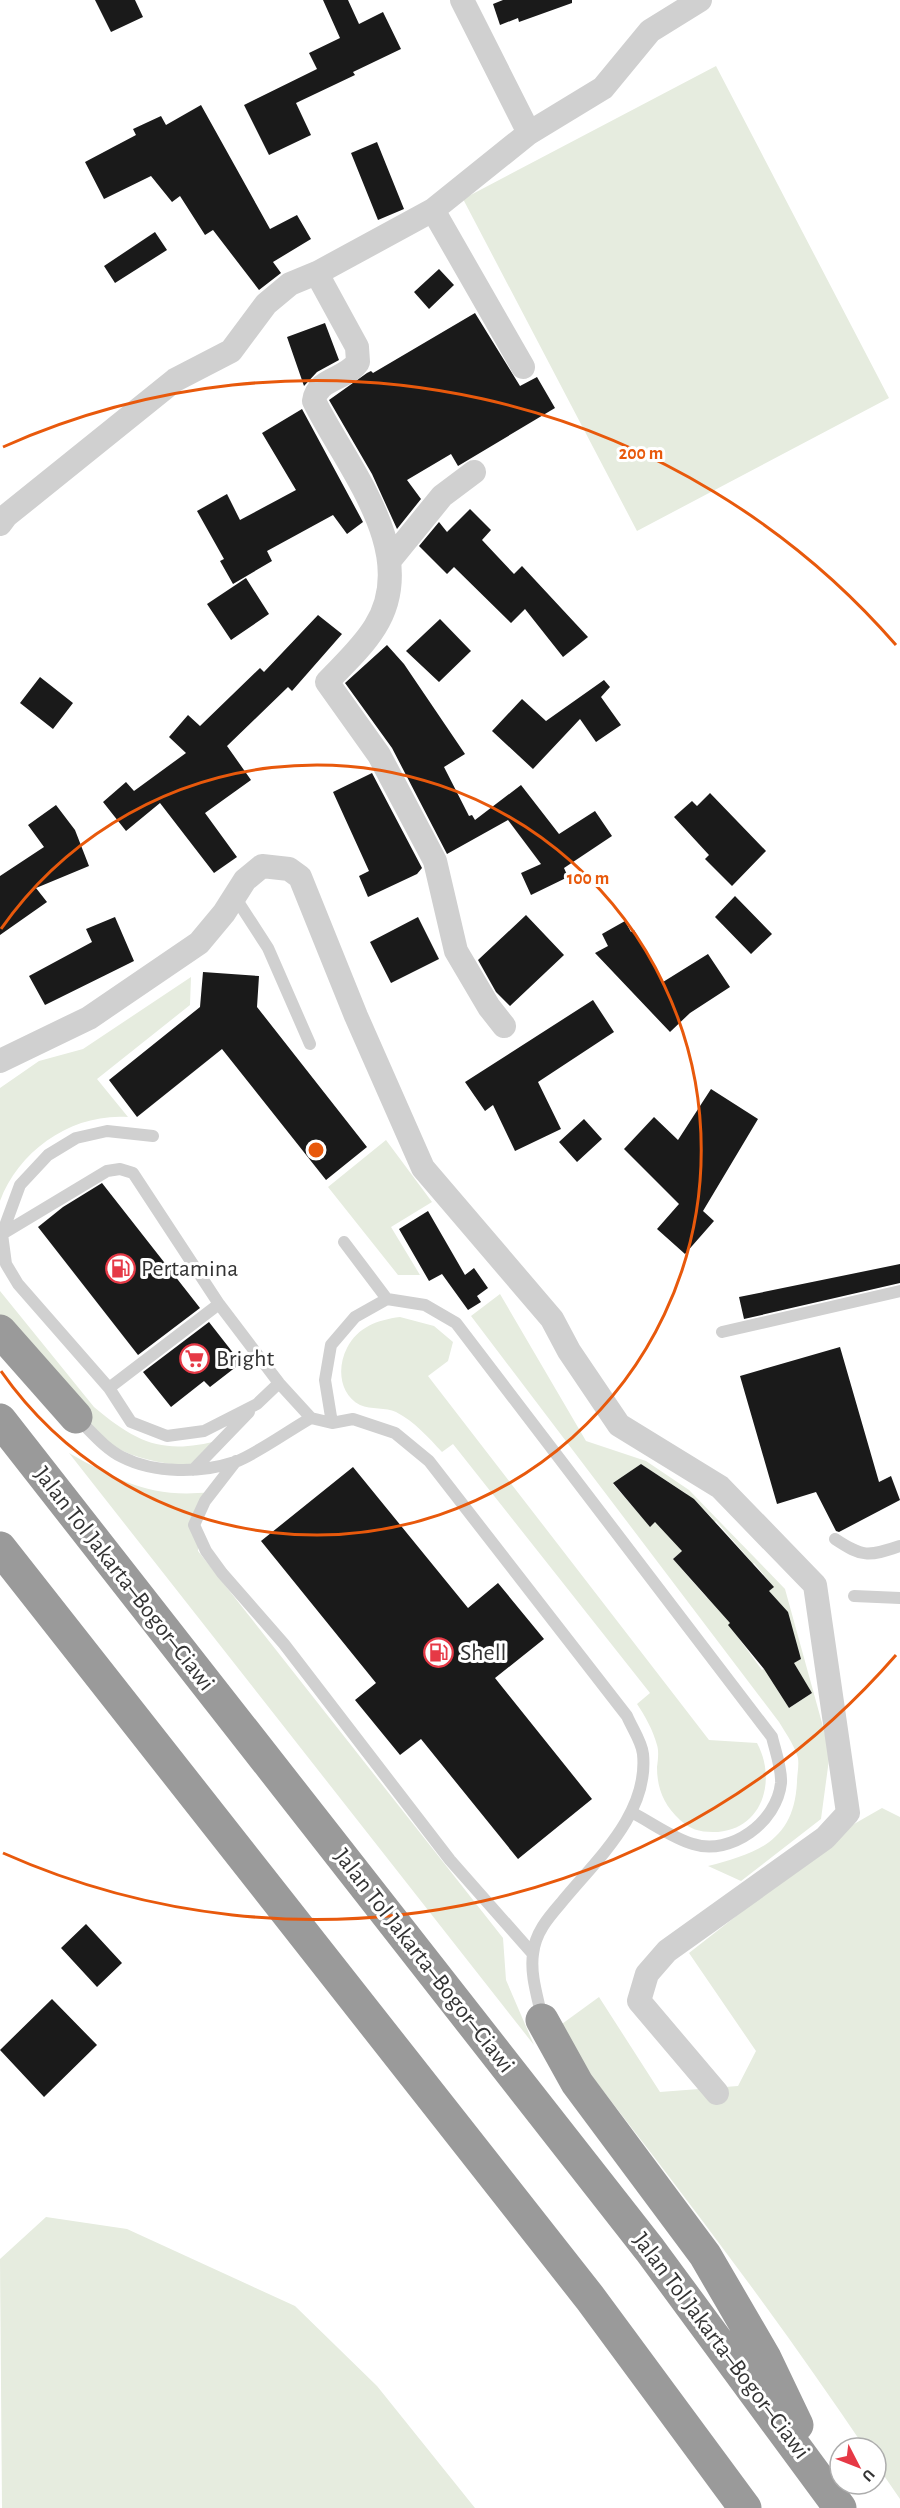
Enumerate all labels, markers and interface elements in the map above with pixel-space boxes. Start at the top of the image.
text: 200 m [619,445,663,463]
text: 100 m [567,870,609,888]
centre of rings [306,1140,326,1160]
fuel station icon: Pertamina [104,1253,136,1285]
place label: Pertamina [141,1257,238,1281]
supermarket icon: Bright [179,1343,211,1375]
place label: Bright [216,1347,274,1371]
street label: Jalan Tol Jakarta–Bogor–Ciawi [29,1463,219,1695]
fuel station icon: Shell [423,1637,455,1669]
place label: Shell [460,1641,507,1665]
street label: Jalan Tol Jakarta–Bogor–Ciawi [329,1845,519,2077]
street label: Jalan Tol Jakarta–Bogor–Ciawi [628,2228,814,2464]
north arrow [828,2436,888,2496]
text: U [859,2466,878,2485]

